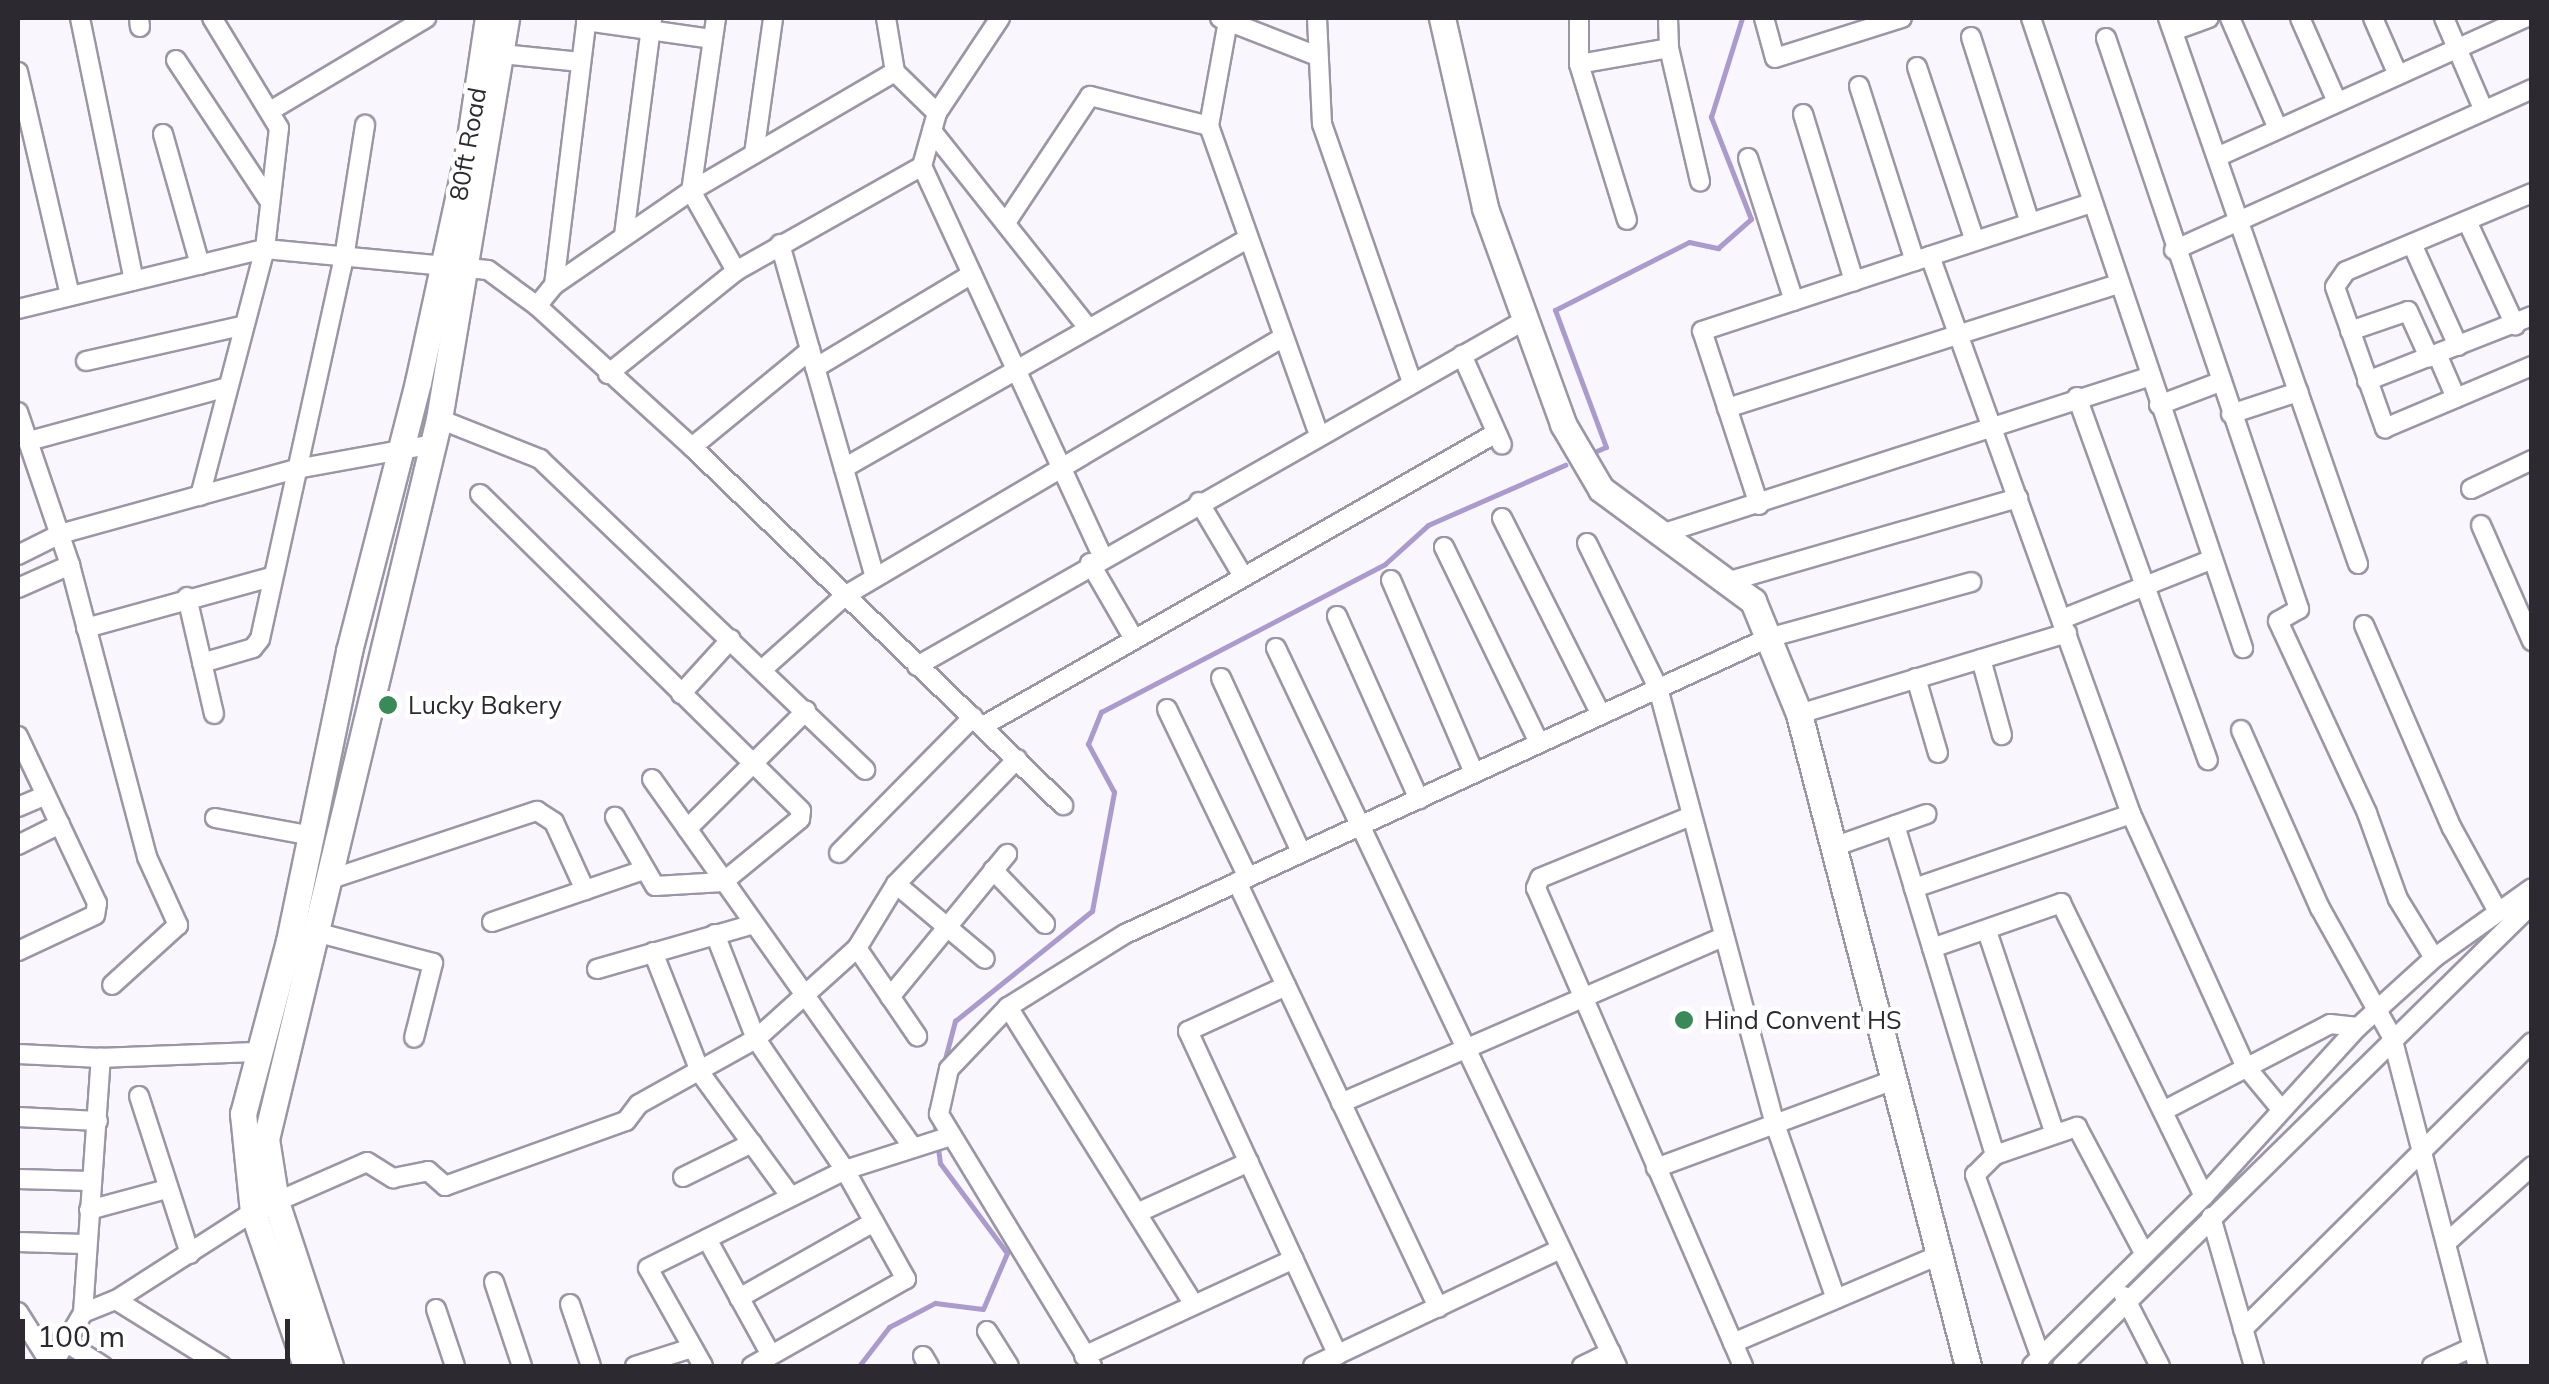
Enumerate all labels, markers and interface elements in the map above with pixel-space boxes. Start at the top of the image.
street label: 80ft Road [443,85,493,203]
place label: Lucky Bakery [408,690,562,720]
marker: Lucky Bakery [377,694,399,716]
place label: Hind Convent HS [1704,1005,1902,1035]
marker: Hind Convent HS [1673,1009,1695,1031]
scale bar [25,1299,295,1361]
text: 100 m [37,1317,125,1355]

